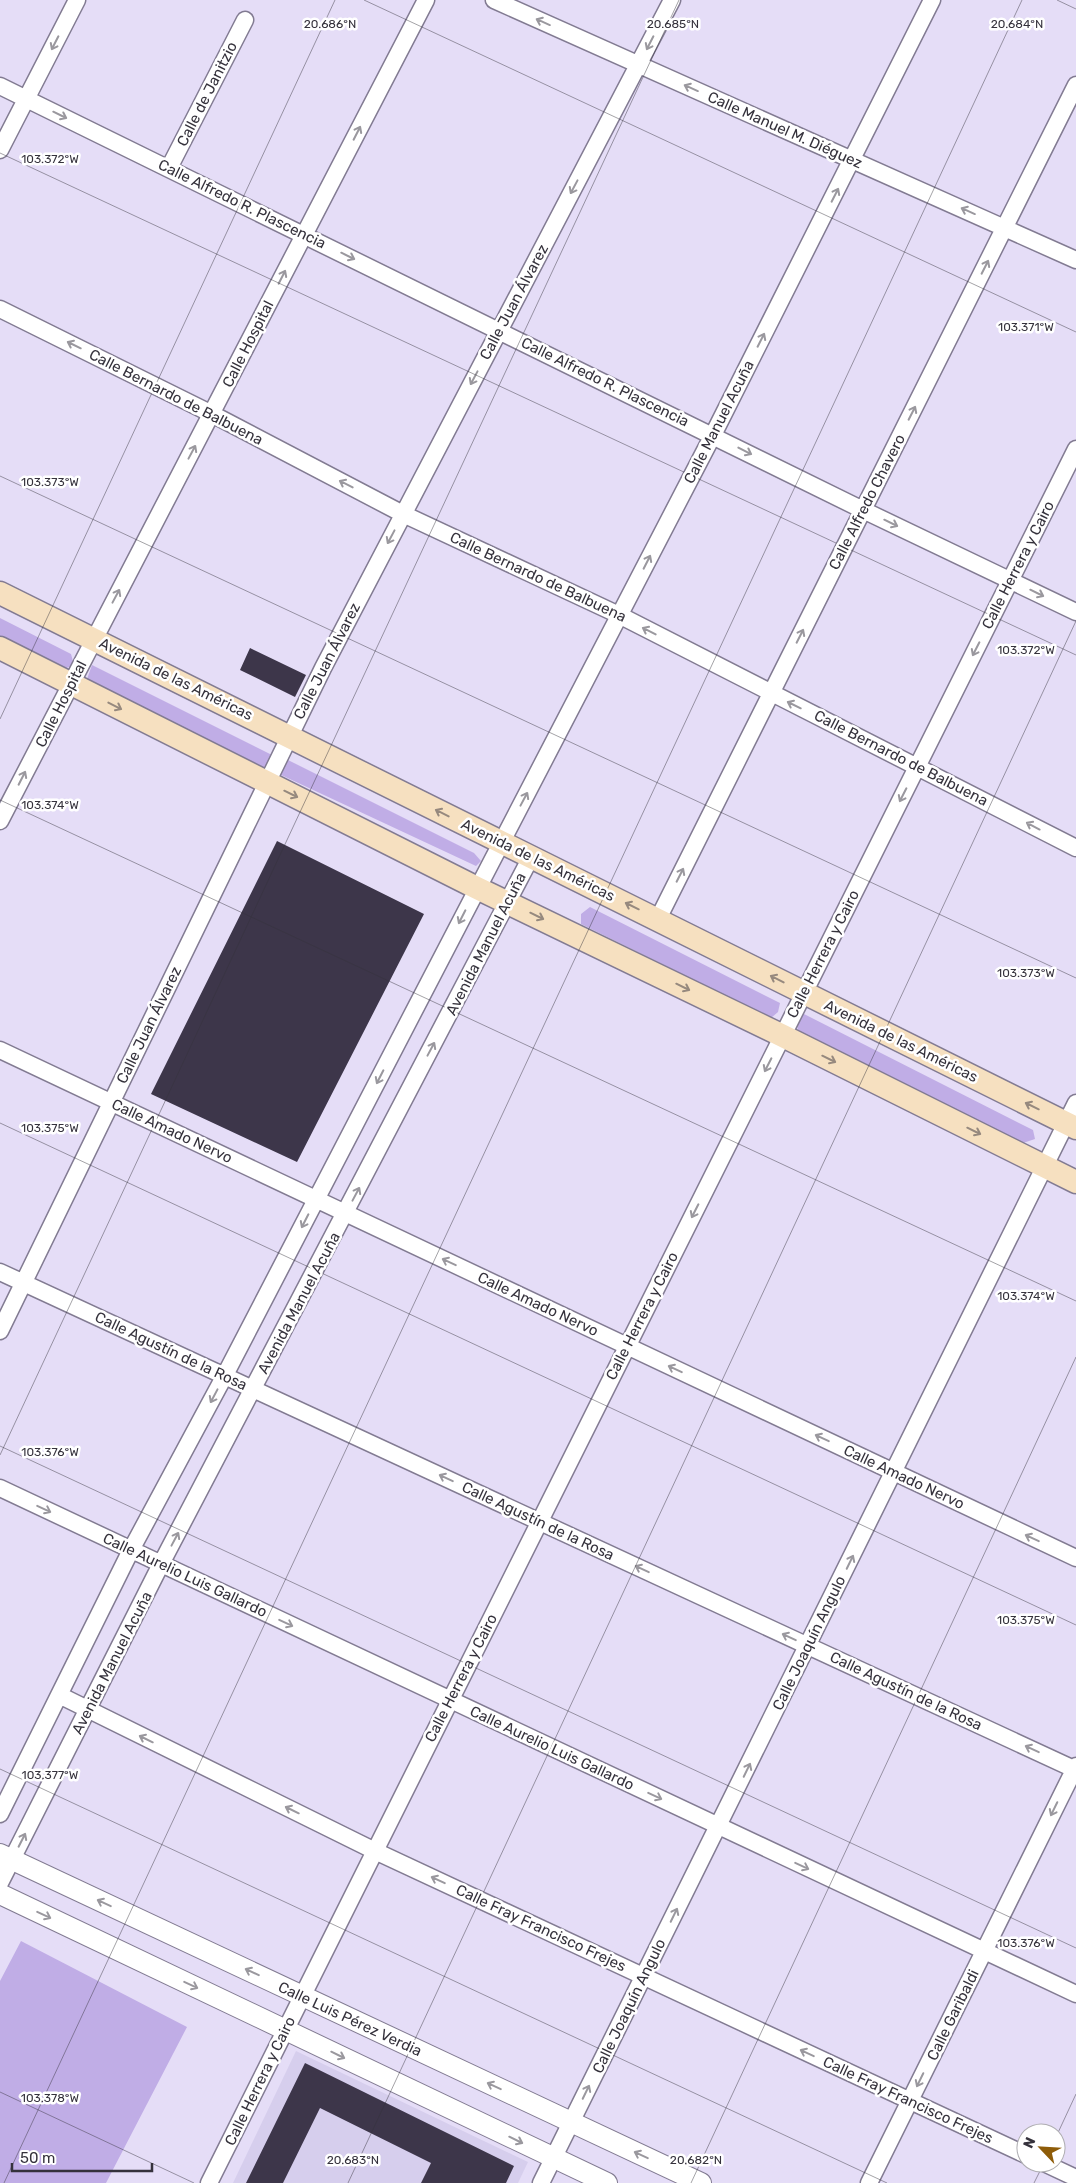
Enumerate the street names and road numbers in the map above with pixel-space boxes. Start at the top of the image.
street label: Calle de Janitzio [173,39,241,149]
street label: Calle Manuel M. Diéguez [705,88,865,172]
street label: Calle Alfredo R. Plascencia [155,156,329,252]
street label: Calle Juan Álvarez [476,241,552,363]
street label: Calle Hospital [218,298,278,390]
street label: Calle Alfredo R. Plascencia [518,334,692,430]
street label: Calle Bernardo de Balbuena [86,345,266,449]
street label: Calle Manuel Acuña [680,357,758,487]
street label: Calle Alfredo Chavero [825,431,909,573]
street label: Calle Herrera y Cairo [978,498,1058,632]
street label: Calle Bernardo de Balbuena [447,528,629,626]
street label: Calle Juan Álvarez [290,599,364,722]
street label: Avenida de las Américas [96,634,256,724]
street label: Calle Hospital [31,658,91,750]
street label: Calle Bernardo de Balbuena [811,706,991,810]
street label: Avenida de las Américas [458,815,618,905]
street label: Avenida Manuel Acuña [442,870,530,1018]
street label: Calle Herrera y Cairo [783,887,863,1021]
street label: Calle Juan Álvarez [113,963,185,1087]
street label: Avenida de las Américas [821,996,981,1086]
street label: Calle Amado Nervo [109,1095,235,1167]
street label: Avenida Manuel Acuña [254,1229,344,1377]
street label: Calle Herrera y Cairo [602,1249,682,1383]
street label: Calle Amado Nervo [475,1268,601,1340]
street label: Calle Agustín de la Rosa [92,1308,250,1394]
street label: Calle Amado Nervo [841,1441,967,1513]
street label: Calle Agustín de la Rosa [459,1478,617,1564]
street label: Calle Aurelio Luis Gallardo [100,1529,270,1621]
street label: Calle Joaquín Angulo [769,1573,849,1713]
street label: Avenida Manuel Acuña [68,1589,156,1737]
street label: Calle Herrera y Cairo [421,1611,501,1745]
street label: Calle Agustín de la Rosa [827,1648,985,1734]
street label: Calle Aurelio Luis Gallardo [467,1702,637,1794]
street label: Calle Fray Francisco Frejes [453,1881,629,1975]
street label: Calle Joaquín Angulo [589,1936,669,2076]
street label: Calle Garibaldi [923,1967,983,2063]
street label: Calle Luis Pérez Verdia [275,1978,425,2060]
street label: Calle Herrera y Cairo [221,2014,299,2148]
street label: Calle Fray Francisco Frejes [820,2053,996,2147]

